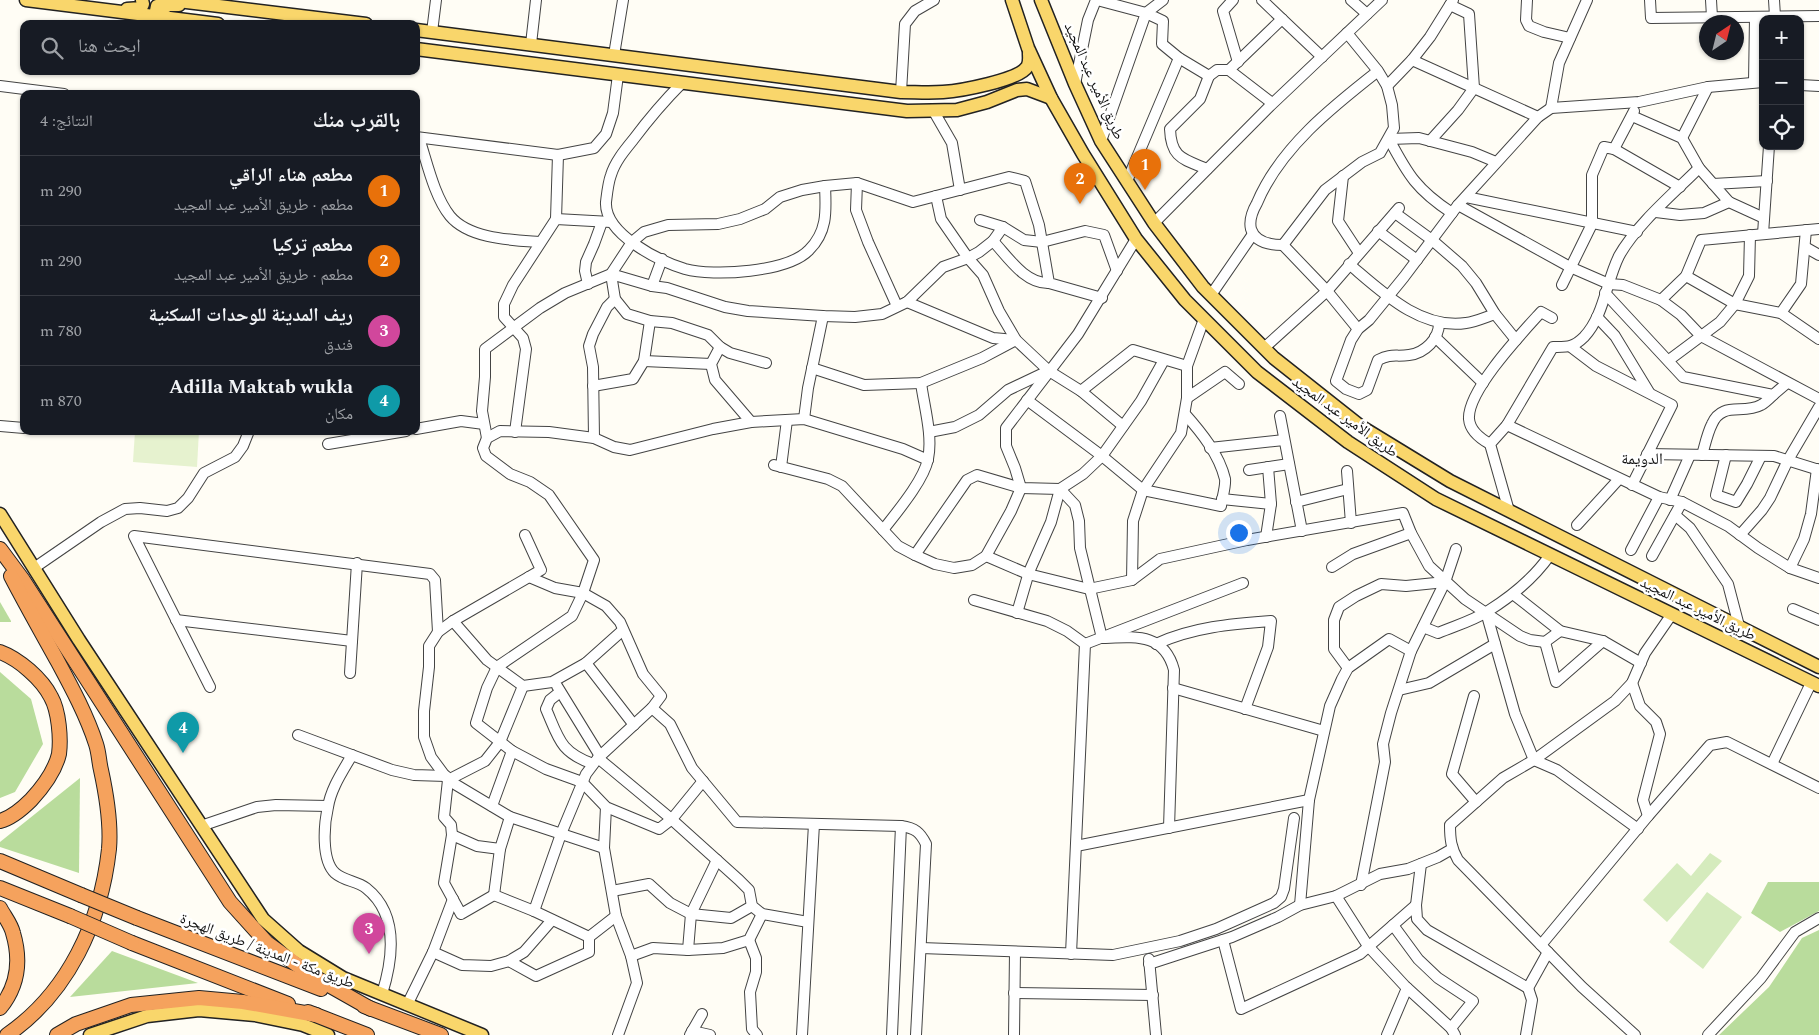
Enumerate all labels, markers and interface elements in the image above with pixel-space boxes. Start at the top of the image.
north arrow [1699,15,1744,60]
map controls [1759,15,1804,150]
button: + [1759,15,1804,60]
street label: طريق الأمير عبد المجيد [1058,19,1130,143]
search box [20,20,420,75]
text: ابحث هنا [78,32,141,61]
icon: search [38,34,66,62]
button: − [1759,60,1804,105]
text: بالقرب منك [313,105,400,137]
button: locate [1759,105,1804,150]
text: النتائج: 4 [40,109,93,133]
pin: 1 [1129,149,1161,190]
text: مطعم هناء الراقي [229,161,353,190]
pin: 2 [1064,163,1096,204]
text: 290 m [40,179,82,203]
text: 1 [380,179,389,203]
text: مطعم · طريق الأمير عبد المجيد [174,193,353,217]
text: مطعم تركيا [272,231,353,260]
text: 290 m [40,249,82,273]
text: 2 [380,249,389,273]
text: مطعم · طريق الأمير عبد المجيد [174,263,353,287]
text: ريف المدينة للوحدات السكنية [149,301,353,330]
text: 780 m [40,319,82,343]
text: 3 [380,319,389,343]
text: فندق [324,333,353,357]
street label: طريق الأمير عبد المجيد [1287,371,1403,463]
text: Adilla Maktab wukla [169,373,353,402]
text: 870 m [40,389,82,413]
text: 4 [380,389,389,413]
text: مكان [325,402,353,426]
district label: الدويمة [1621,447,1663,471]
your location [1226,520,1252,546]
street label: طريق الأمير عبد المجيد [1636,571,1760,647]
pin: 4 [167,712,199,753]
street label: طريق مكة - المدينة / طريق الهجرة [177,907,357,995]
pin: 3 [353,913,385,954]

